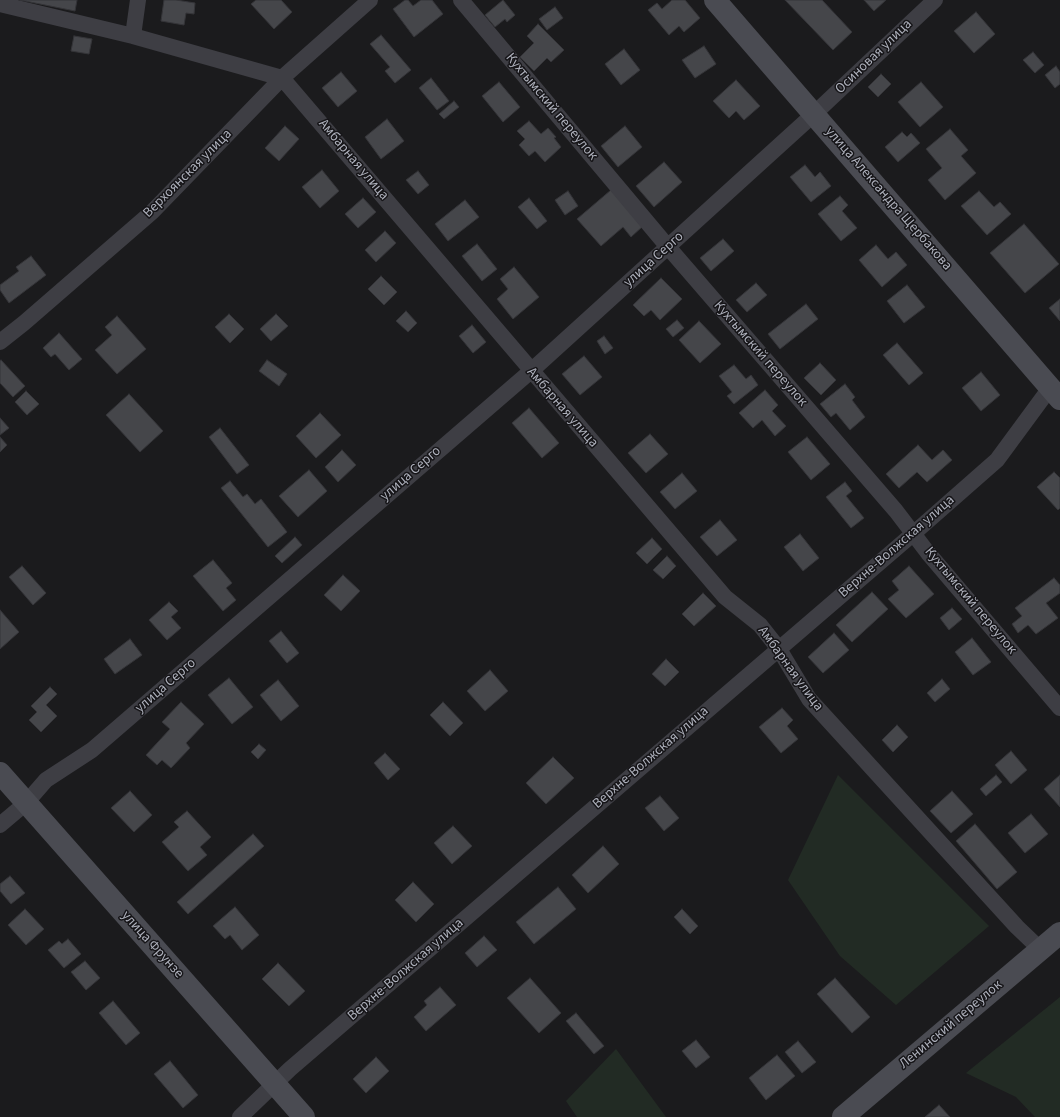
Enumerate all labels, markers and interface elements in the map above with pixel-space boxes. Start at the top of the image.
street label: Осиновая улица [832,16,916,98]
street label: Кухтымский переулок [501,50,601,164]
street label: Амбарная улица [314,116,392,204]
street label: улица Александра Щербакова [821,124,955,274]
street label: Верхоянская улица [140,126,236,222]
street label: улица Серго [621,229,687,291]
street label: Кухтымский переулок [709,298,811,410]
street label: Амбарная улица [523,365,601,451]
street label: улица Серго [377,443,445,505]
street label: Верхне-Волжская улица [836,492,958,602]
street label: Кухтымский переулок [920,544,1020,658]
street label: Амбарная улица [754,623,826,715]
street label: улица Серго [132,655,200,717]
street label: Верхне-Волжская улица [590,703,712,813]
street label: улица Фрунзе [117,908,187,982]
street label: Верхне-Волжская улица [345,915,467,1025]
street label: Ленинский переулок [896,977,1006,1073]

